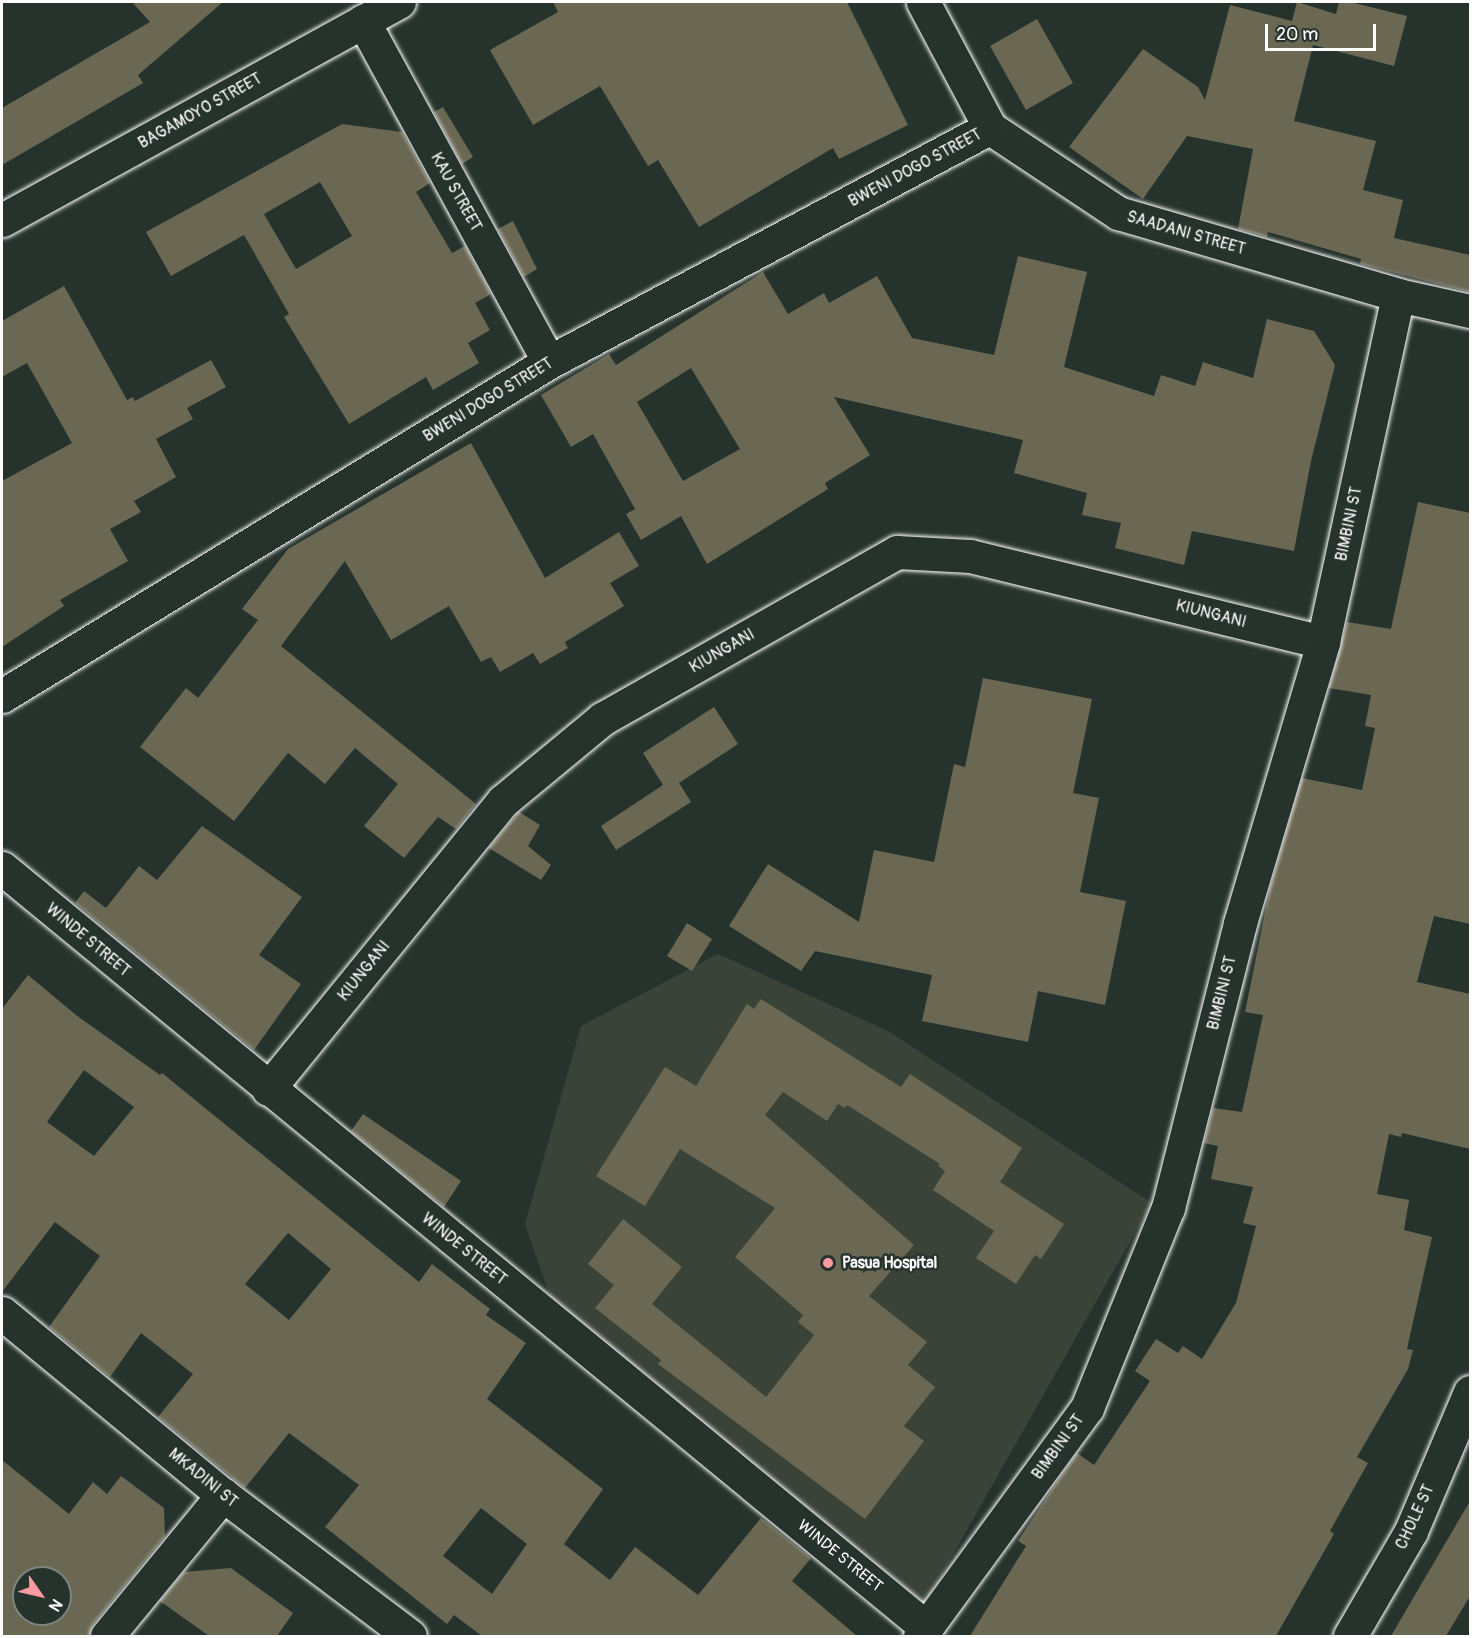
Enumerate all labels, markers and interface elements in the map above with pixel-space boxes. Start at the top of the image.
scale bar [1268,12,1379,50]
text: 20 m [1276,23,1318,46]
street label: BAGAMOYO STREET [135,69,265,153]
street label: BWENI DOGO STREET [845,125,985,211]
street label: KAU STREET [426,149,486,235]
street label: SAADANI STREET [1125,207,1247,259]
street label: BWENI DOGO STREET [420,354,556,446]
street label: BIMBINI ST [1332,485,1366,563]
street label: KIUNGANI [1174,596,1248,632]
street label: KIUNGANI [686,625,758,677]
street label: WINDE STREET [42,899,134,981]
street label: KIUNGANI [334,937,394,1005]
street label: BIMBINI ST [1204,954,1240,1032]
street label: WINDE STREET [418,1209,510,1289]
place label: Pasua Hospital [842,1253,937,1273]
marker: Pasua Hospital [819,1254,837,1272]
street label: BIMBINI ST [1028,1411,1088,1483]
street label: MKADINI ST [165,1444,241,1512]
street label: CHOLE ST [1392,1482,1438,1552]
street label: WINDE STREET [794,1516,886,1596]
north arrow [12,1566,72,1626]
text: N [44,1595,67,1615]

